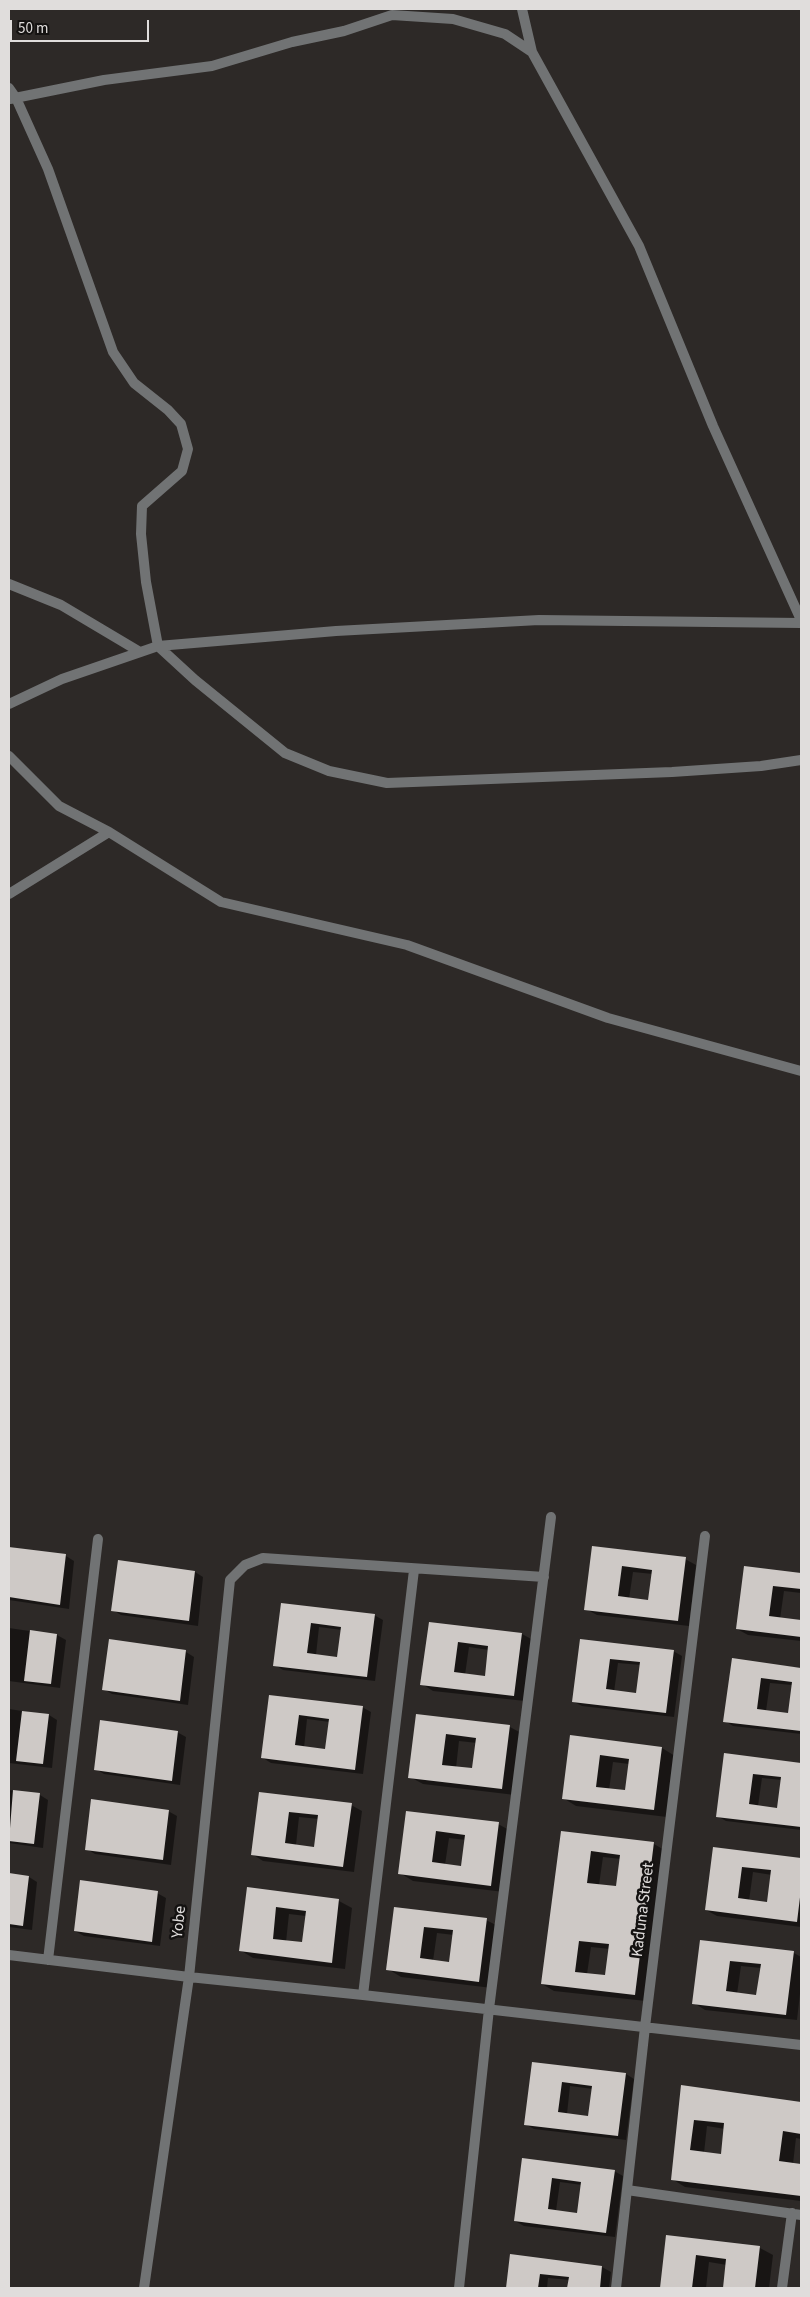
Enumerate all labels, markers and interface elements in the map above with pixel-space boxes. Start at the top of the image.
scale bar [12,10,151,42]
text: 50 m [18,18,48,39]
street label: Kaduna Street [629,1862,659,1958]
street label: Yobe [169,1905,191,1939]

